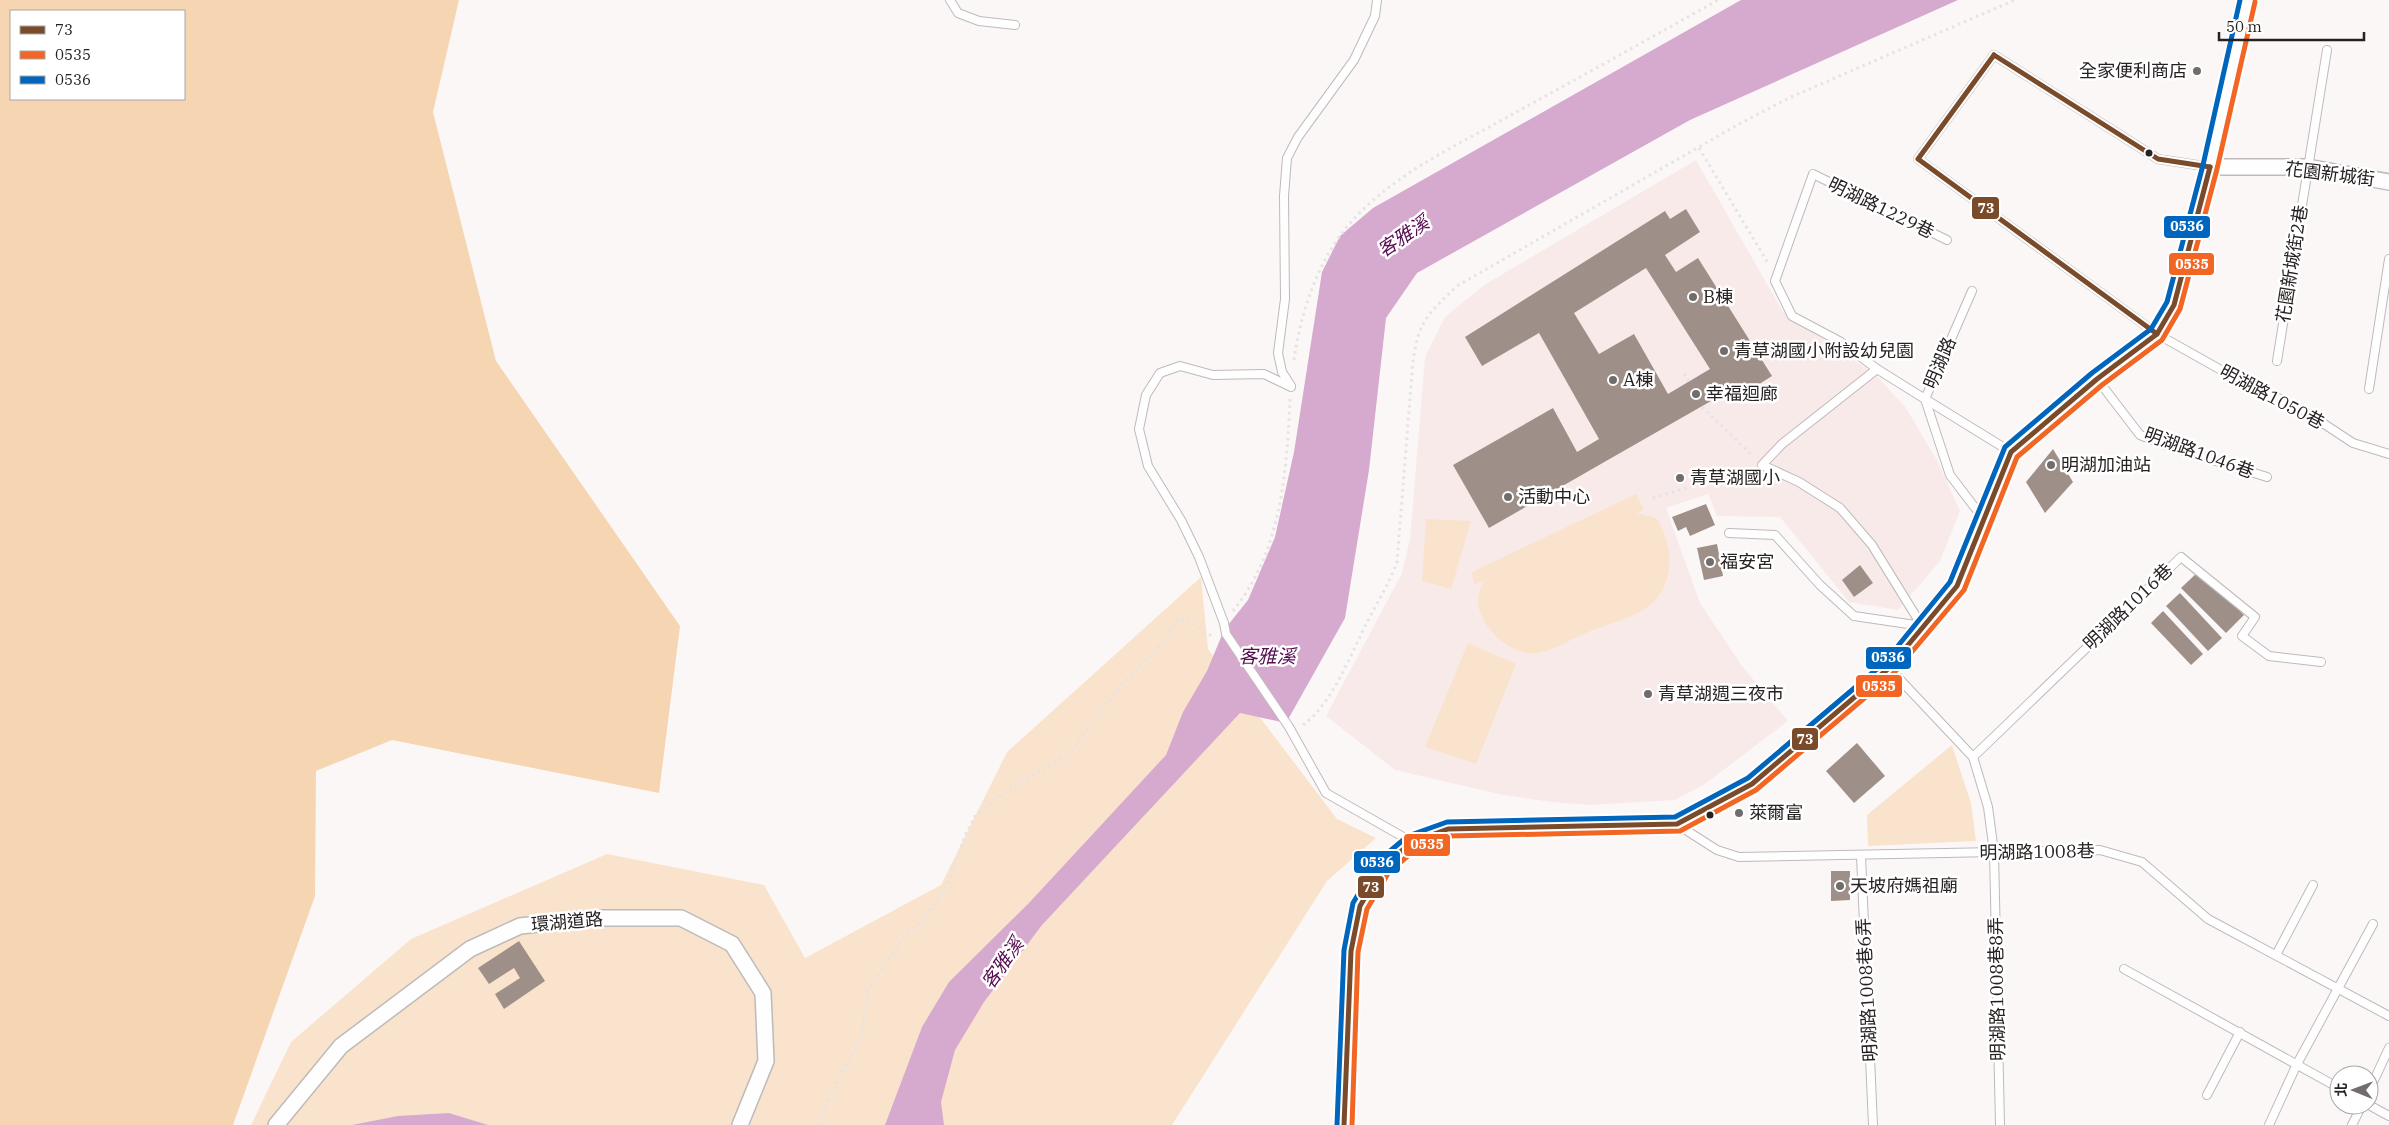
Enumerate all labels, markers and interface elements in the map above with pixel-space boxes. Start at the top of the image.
legend [10,10,185,100]
scale bar [2219,10,2364,42]
text: 50 m [2226,17,2262,36]
text: 73 [55,20,73,39]
text: 0535 [55,45,91,64]
place label: 全家便利商店 [2079,59,2187,82]
marker: 全家便利商店 [2191,65,2203,77]
text: 0536 [55,70,91,89]
unlabelled marker [2144,148,2154,158]
street label: 花園新城街 [2284,157,2376,190]
street label: 明湖路1229巷 [1824,172,1938,243]
line badge: 73 [1971,196,2000,220]
text: 73 [1978,199,1994,217]
street label: 花園新城街2巷 [2271,203,2312,324]
water label: 客雅溪 [1373,208,1436,262]
line badge: 0536 [2163,215,2211,239]
text: 0536 [2170,217,2204,235]
line badge: 0535 [2168,252,2215,276]
text: 0535 [2175,255,2209,273]
place label: B棟 [1703,285,1733,308]
marker: B棟 [1687,291,1699,303]
street label: 明湖路 [1918,333,1961,392]
place label: 青草湖國小附設幼兒園 [1734,339,1914,362]
marker: 青草湖國小附設幼兒園 [1718,345,1730,357]
street label: 明湖路1050巷 [2216,359,2328,434]
place label: A棟 [1623,368,1653,391]
marker: A棟 [1607,374,1619,386]
place label: 幸福迴廊 [1706,382,1778,405]
marker: 幸福迴廊 [1690,388,1702,400]
street label: 明湖路1046巷 [2141,422,2257,483]
place label: 明湖加油站 [2061,453,2151,476]
marker: 明湖加油站 [2045,459,2057,471]
place label: 青草湖國小 [1690,466,1780,489]
marker: 青草湖國小 [1674,472,1686,484]
place label: 活動中心 [1518,485,1590,508]
marker: 活動中心 [1502,491,1514,503]
place label: 福安宮 [1720,550,1774,573]
marker: 福安宮 [1704,556,1716,568]
street label: 明湖路1016巷 [2078,558,2177,655]
water label: 客雅溪 [1238,644,1298,668]
line badge: 0536 [1865,646,1912,670]
text: 0536 [1871,648,1905,666]
line badge: 0535 [1855,674,1903,698]
text: 0535 [1862,677,1896,695]
place label: 青草湖週三夜市 [1658,682,1784,705]
marker: 青草湖週三夜市 [1642,688,1654,700]
line badge: 73 [1791,727,1819,751]
text: 73 [1797,730,1813,748]
place label: 萊爾富 [1749,801,1803,824]
marker: 萊爾富 [1733,807,1745,819]
unlabelled marker [1705,810,1715,820]
line badge: 0535 [1403,833,1451,857]
text: 0535 [1410,835,1444,853]
street label: 明湖路1008巷 [1979,839,2095,864]
line badge: 0536 [1353,850,1401,874]
text: 0536 [1360,853,1394,871]
place label: 天坡府媽祖廟 [1850,874,1958,897]
line badge: 73 [1357,875,1385,899]
text: 73 [1363,878,1379,896]
marker: 天坡府媽祖廟 [1834,880,1846,892]
street label: 環湖道路 [530,907,604,936]
street label: 明湖路1008巷8弄 [1984,917,2009,1061]
street label: 明湖路1008巷6弄 [1851,918,1882,1063]
water label: 客雅溪 [976,930,1030,993]
north arrow [2329,1065,2379,1115]
text: 北 [2332,1083,2350,1097]

